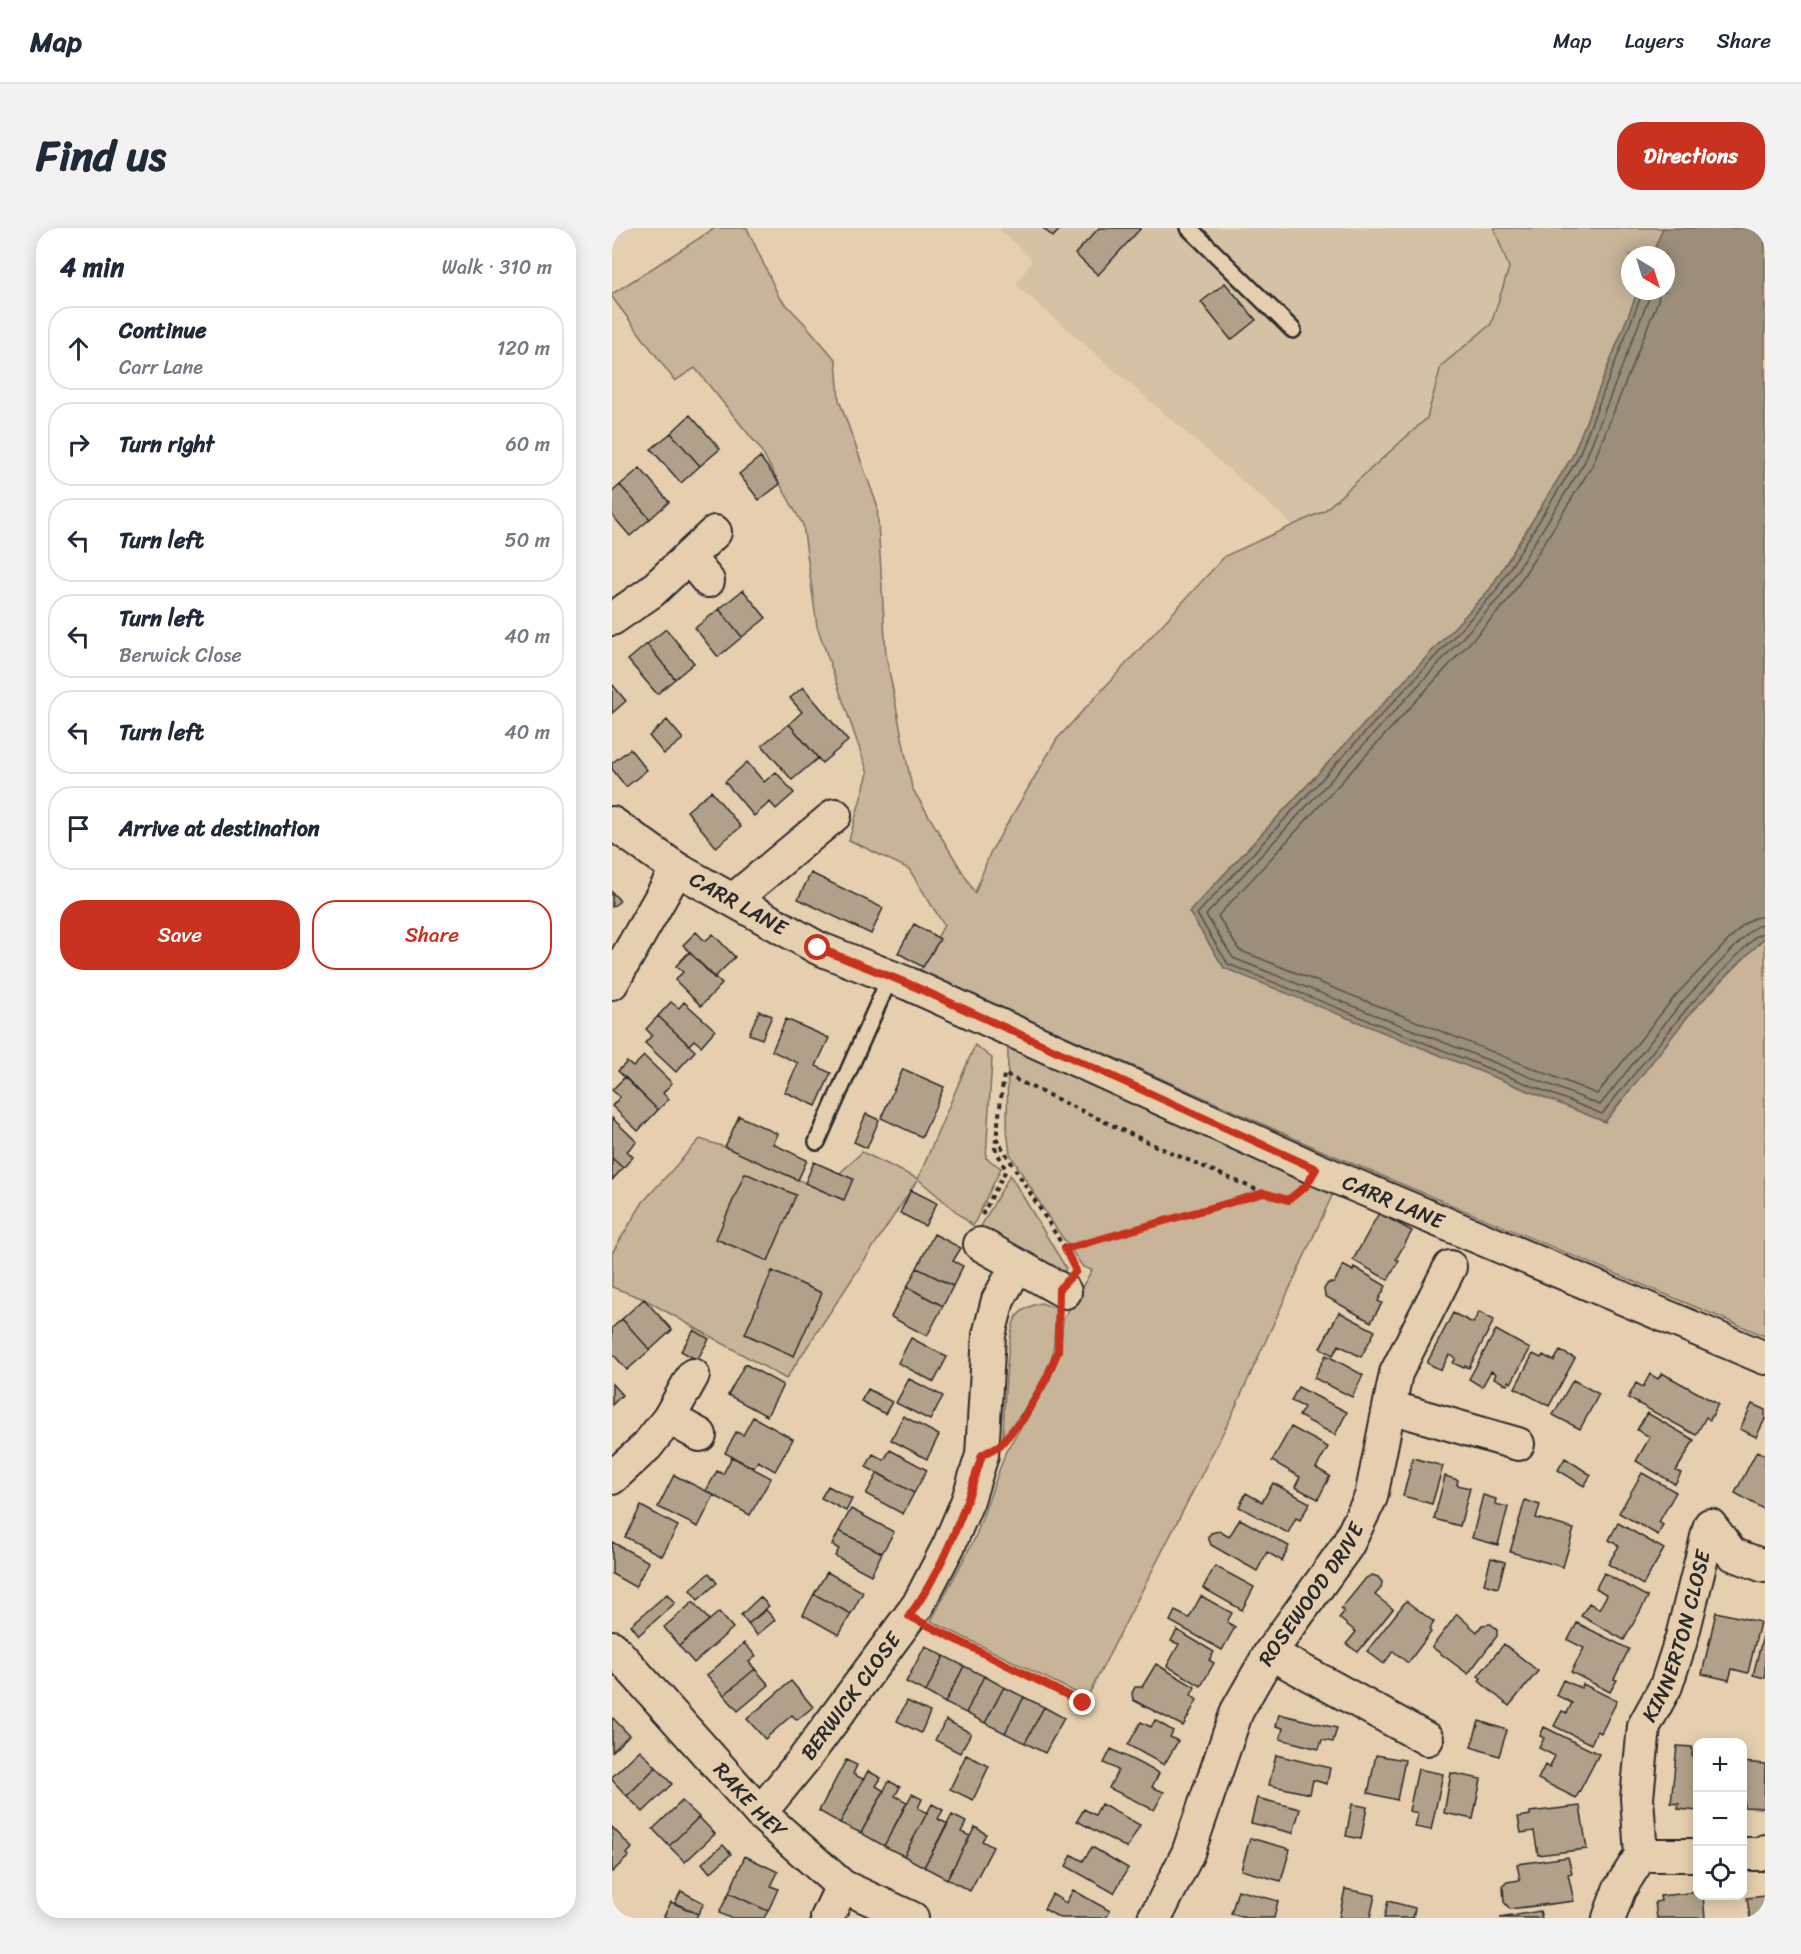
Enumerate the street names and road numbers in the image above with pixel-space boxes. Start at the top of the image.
street label: CARR LANE [682,861,796,947]
street label: CARR LANE [1336,1163,1451,1240]
street label: ROSEWOOD DRIVE [1247,1515,1375,1674]
street label: KINNERTON CLOSE [1631,1545,1722,1729]
street label: BERWICK CLOSE [790,1623,912,1769]
street label: RAKE HEY [703,1753,797,1849]

